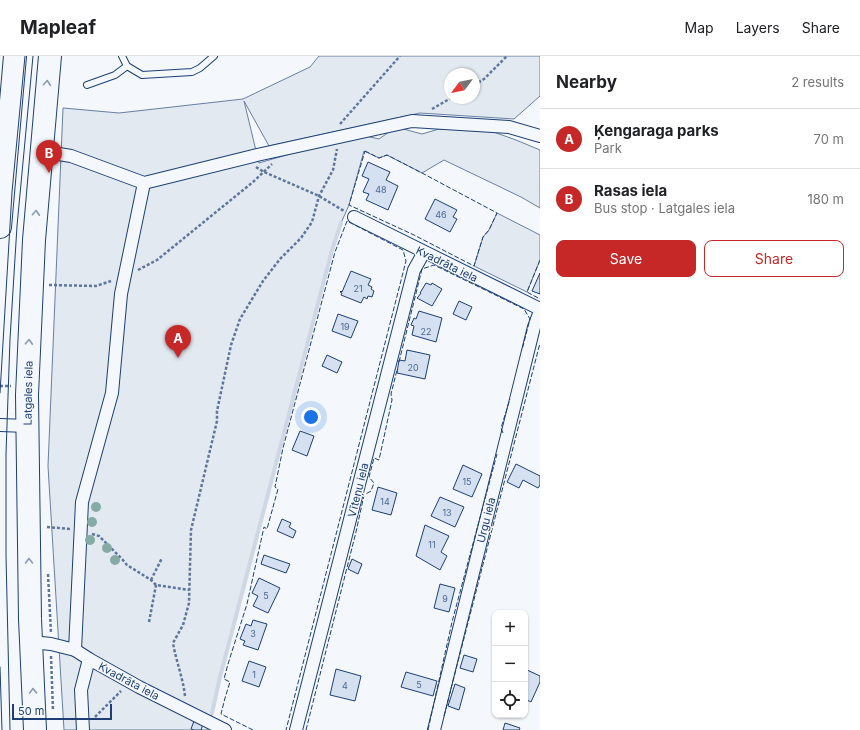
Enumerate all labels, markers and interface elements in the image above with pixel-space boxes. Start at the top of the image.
text: Mapleaf [20,16,96,39]
text: Map [685,19,714,36]
text: Layers [736,19,780,36]
text: Share [802,19,840,36]
north arrow [444,68,480,104]
text: Nearby [556,72,617,92]
text: 2 results [791,74,844,90]
one-way arrow [43,80,52,86]
text: Ķengaraga parks [594,121,719,140]
text: A [564,131,574,147]
text: 70 m [814,131,844,147]
pin: B [36,140,62,173]
text: Park [594,140,622,156]
text: Rasas iela [594,181,667,200]
house number: 48 [375,184,387,195]
text: B [565,191,573,207]
text: 180 m [807,191,844,207]
text: Bus stop · Latgales iela [594,200,735,216]
house number: 46 [435,209,447,220]
one-way arrow [32,210,41,216]
button: Save [556,240,696,277]
button: Share [704,240,844,277]
street label: Kvadrāta iela [414,243,480,285]
house number: 21 [353,283,363,294]
house number: 19 [340,321,350,332]
pin: A [165,325,191,358]
house number: 22 [421,326,431,337]
one-way arrow [25,339,34,345]
street label: Latgales iela [20,361,36,425]
house number: 20 [407,362,419,373]
your location [301,407,321,427]
street label: Vīteņu iela [344,461,372,519]
house number: 15 [462,476,472,487]
house number: 14 [380,496,390,507]
street label: Urgu iela [474,496,498,544]
house number: 13 [442,507,452,518]
house number: 11 [428,539,436,550]
one-way arrow [25,558,33,564]
house number: 5 [263,590,269,601]
house number: 9 [442,593,448,604]
map controls [492,610,528,718]
button: + [492,610,528,646]
house number: 3 [250,628,256,639]
button: − [492,646,528,682]
street label: Kvadrāta iela [96,659,162,703]
house number: 1 [252,669,256,680]
house number: 5 [416,679,422,690]
house number: 4 [342,680,348,691]
button: locate [492,682,528,718]
one-way arrow [29,688,37,694]
scale bar [12,702,112,721]
text: 50 m [18,704,44,718]

